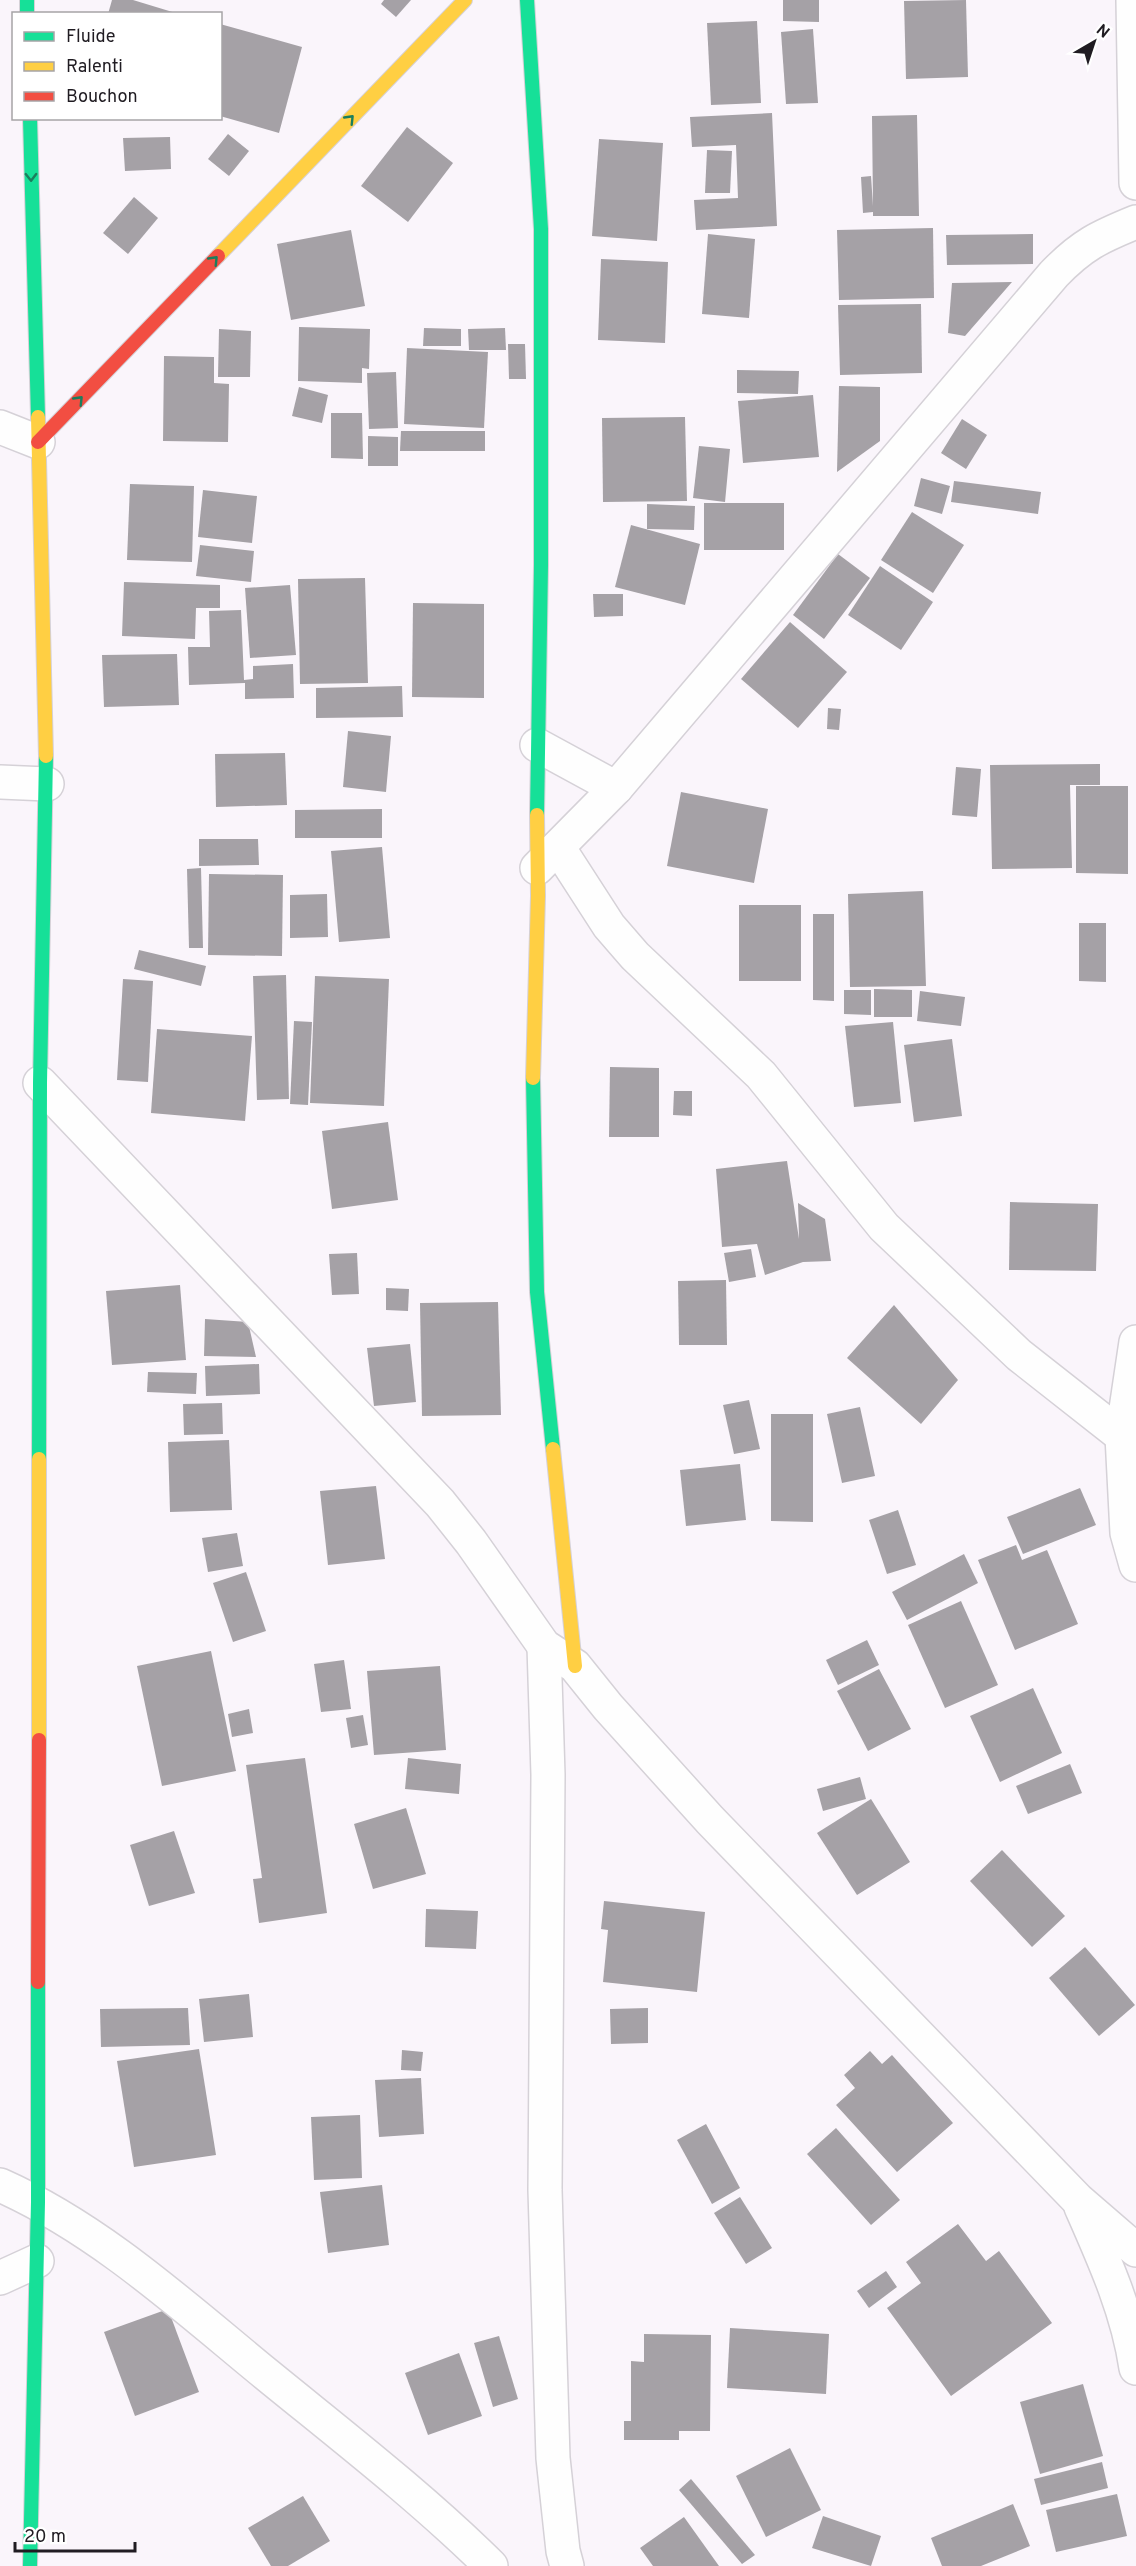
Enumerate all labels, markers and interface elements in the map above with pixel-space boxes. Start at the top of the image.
legend [12,12,222,120]
north arrow [1064,12,1124,72]
text: N [1091,21,1113,43]
text: Fluide [66,26,115,49]
text: Ralenti [66,56,123,79]
text: Bouchon [66,86,138,109]
one-way arrow [343,116,354,126]
one-way arrow [25,172,38,181]
one-way arrow [207,256,218,267]
one-way arrow [72,396,83,407]
scale bar [15,2515,135,2553]
text: 20 m [24,2526,66,2549]

